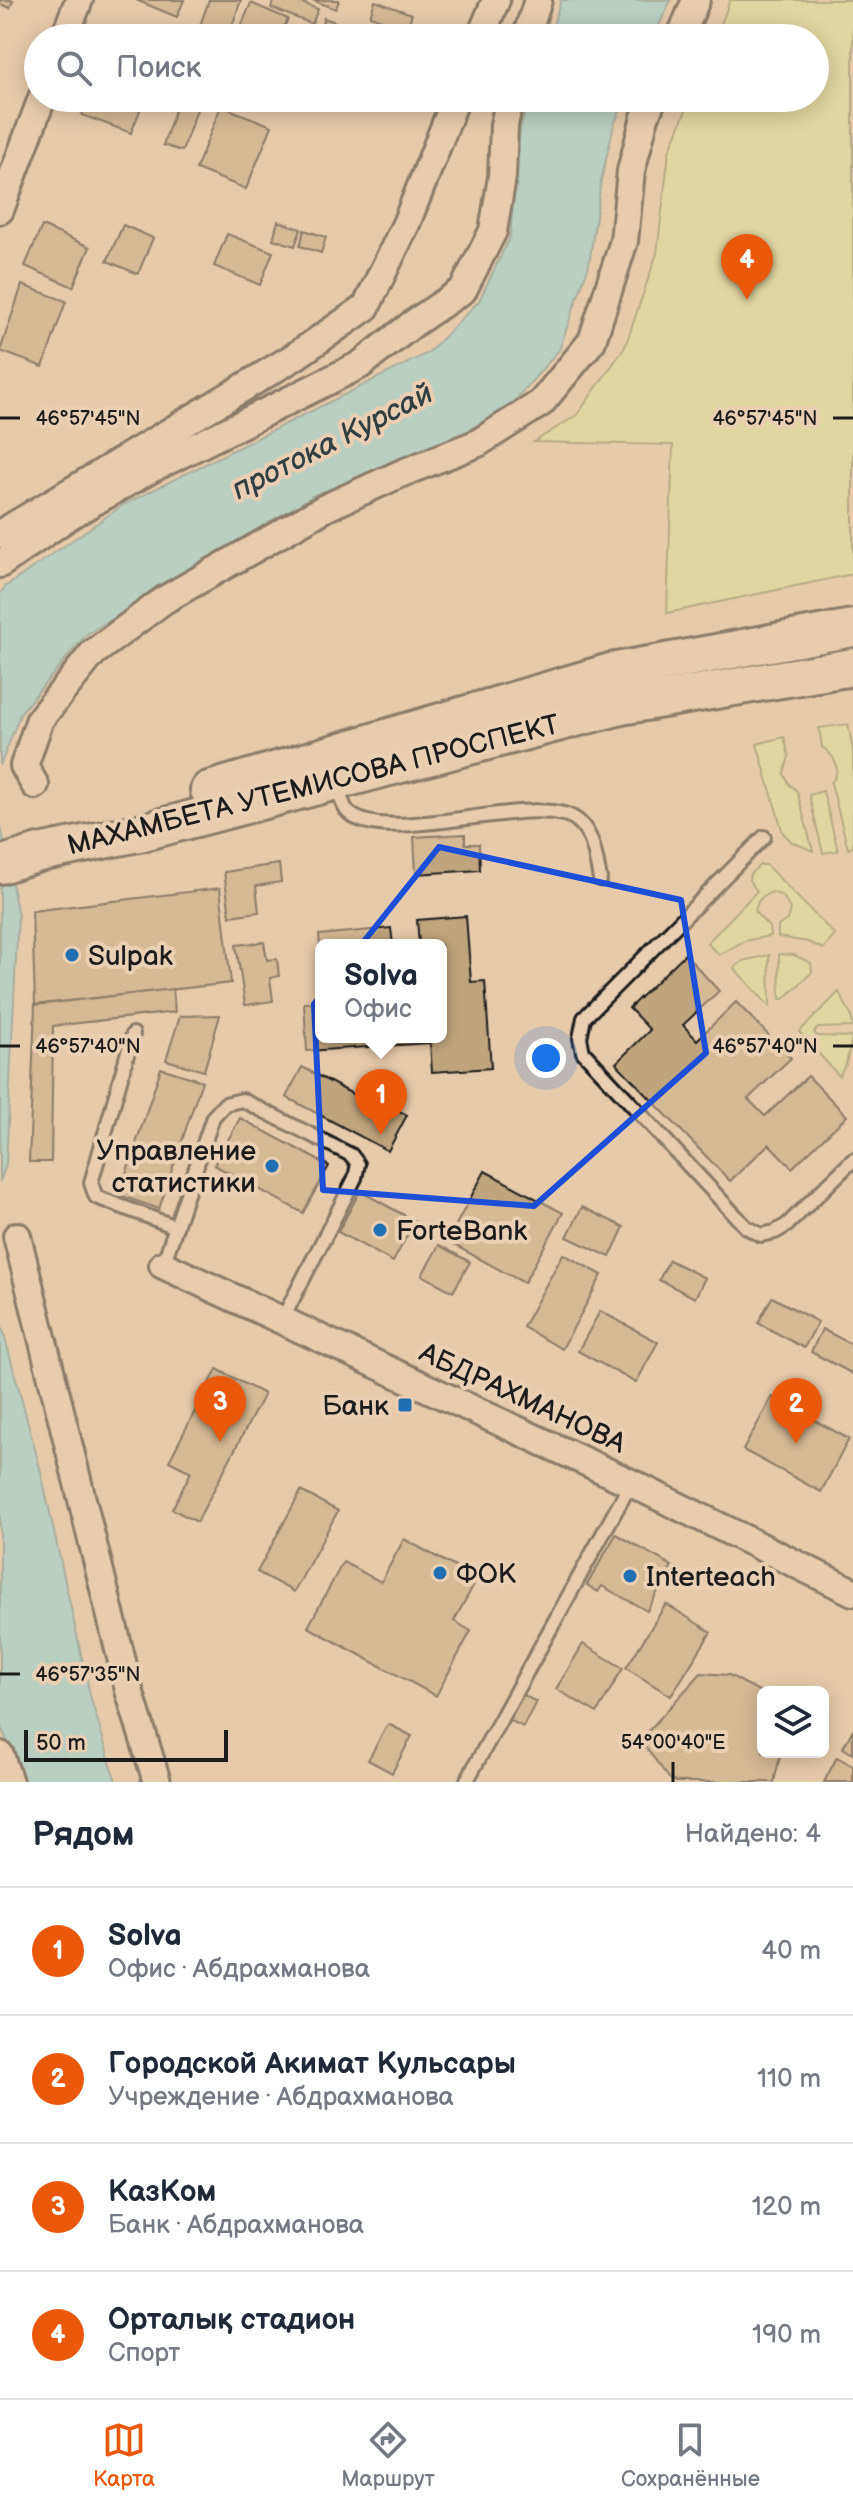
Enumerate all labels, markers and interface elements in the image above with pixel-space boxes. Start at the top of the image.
search box [24,24,829,112]
icon: search [52,46,96,90]
text: Поиск [116,50,202,86]
pin: 4 [721,234,773,300]
water label: протока Курсай [226,376,439,508]
text: 46°57'45"N [35,407,141,431]
text: 46°57'45"N [712,407,818,431]
street label: МАХАМБЕТА УТЕМИСОВА ПРОСПЕКТ [64,708,563,863]
popup [315,939,447,1043]
place label: Sulpak [88,940,173,973]
marker: Sulpak [63,946,81,964]
text: Solva [344,958,418,994]
text: Офис [344,994,412,1025]
text: 46°57'40"N [35,1035,141,1059]
text: 46°57'40"N [712,1035,818,1059]
your location [526,1038,566,1078]
pin: 1 [355,1069,407,1135]
place label: Управление статистики [96,1135,256,1200]
marker: Управление статистики [263,1157,281,1175]
place label: ForteBank [396,1215,527,1248]
marker: ForteBank [371,1221,389,1239]
street label: АБДРАХМАНОВА [413,1336,632,1461]
pin: 3 [194,1376,246,1442]
pin: 2 [770,1378,822,1444]
place label: Банк [322,1390,389,1423]
marker: Банк [396,1396,414,1414]
place label: ФОК [456,1558,517,1591]
place label: Interteach [646,1561,776,1594]
marker: ФОК [431,1564,449,1582]
marker: Interteach [621,1567,639,1585]
text: 46°57'35"N [35,1663,141,1687]
map controls [757,1686,829,1758]
button: layers [757,1686,829,1758]
scale bar [24,1726,228,1762]
text: 50 m [36,1730,86,1757]
text: 54°00'40"E [621,1731,725,1755]
text: Рядом [32,1814,134,1855]
text: Найдено: 4 [685,1819,821,1850]
text: Solva [108,1918,182,1954]
text: 1 [53,1936,63,1967]
text: 40 m [761,1936,821,1967]
text: Офис · Абдрахманова [108,1954,370,1985]
text: Городской Акимат Кульсары [108,2046,516,2082]
text: 2 [50,2064,66,2095]
text: 110 m [757,2064,821,2095]
text: Учреждение · Абдрахманова [108,2082,454,2113]
text: КазКом [108,2174,216,2210]
text: 3 [50,2192,66,2223]
text: 120 m [752,2192,821,2223]
text: Банк · Абдрахманова [108,2210,364,2241]
text: Орталық стадион [108,2302,355,2338]
text: 4 [50,2320,66,2351]
text: 190 m [752,2320,821,2351]
text: Спорт [108,2338,180,2369]
tab: Карта [93,2418,155,2493]
tab: Маршрут [341,2418,435,2493]
tab: Сохранённые [621,2418,760,2493]

